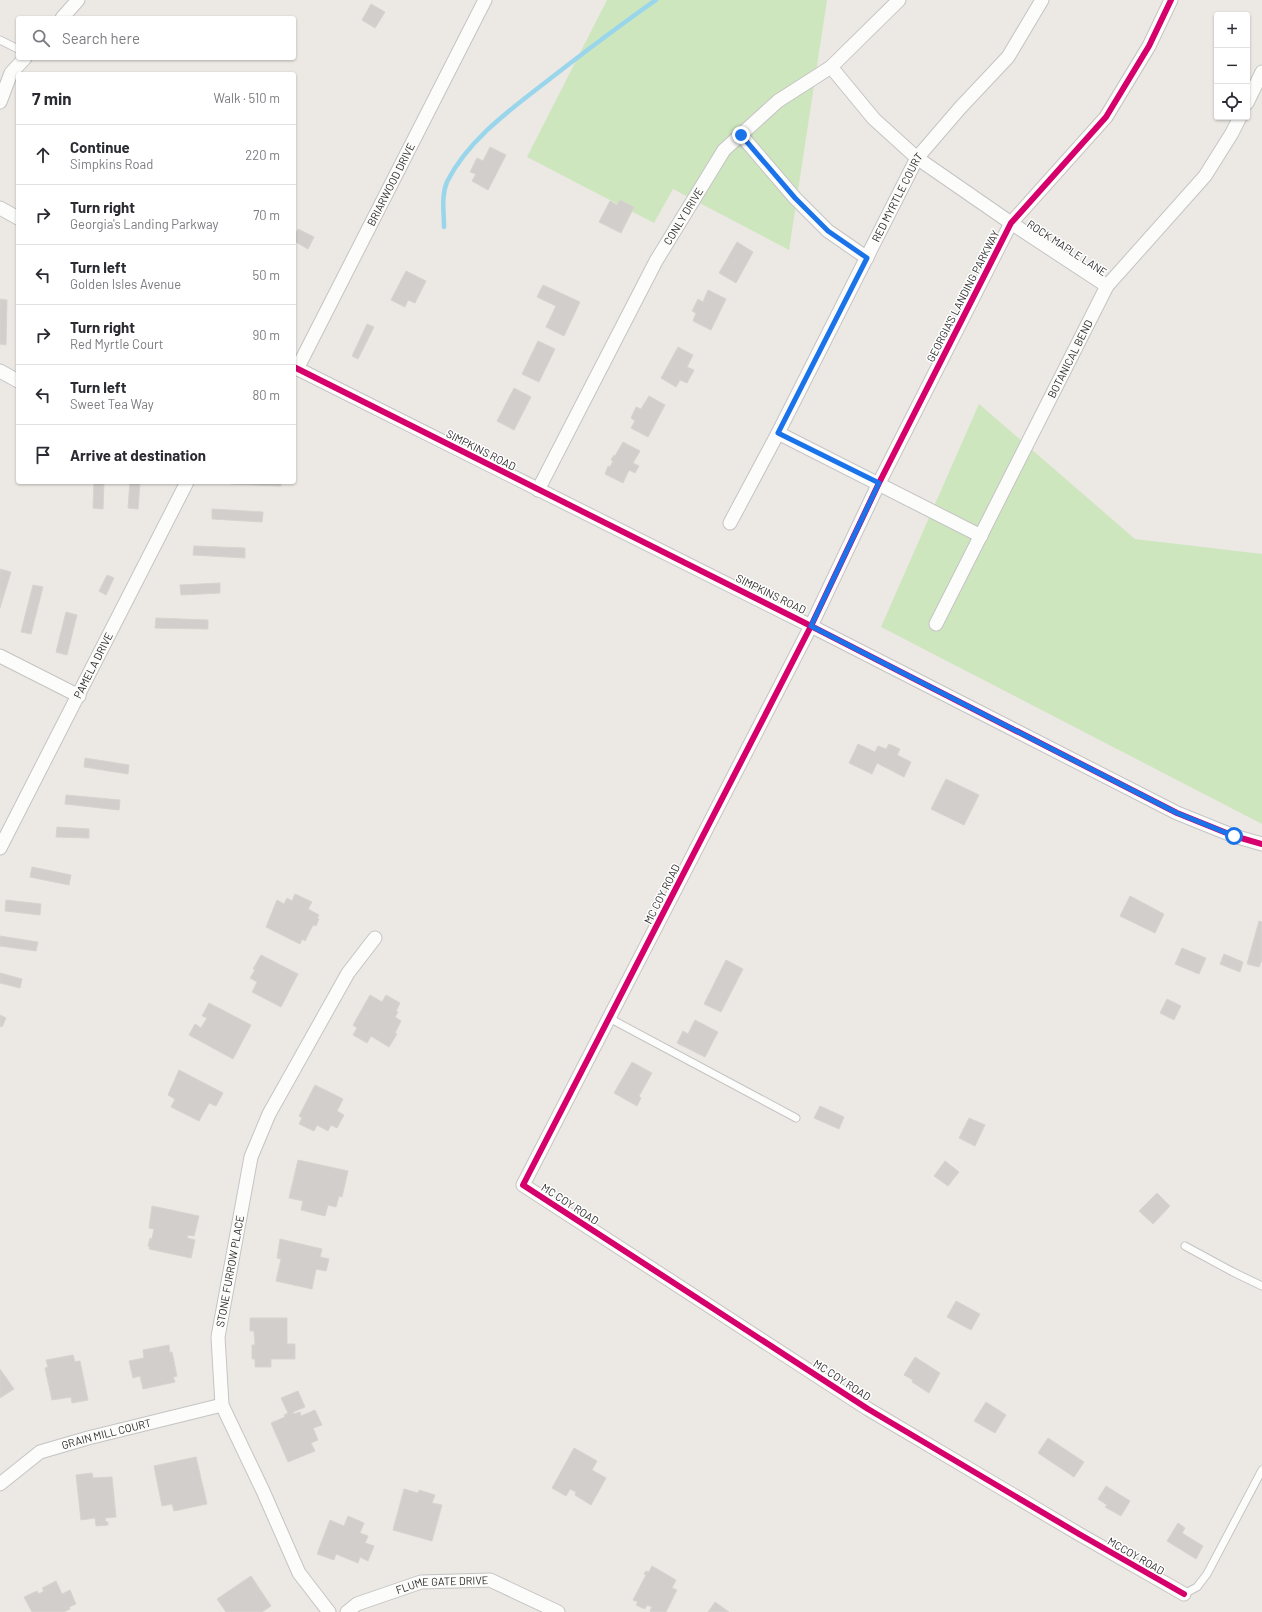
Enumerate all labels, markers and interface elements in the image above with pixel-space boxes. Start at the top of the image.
map controls [1214,12,1250,120]
button: + [1214,12,1250,48]
search box [16,16,296,60]
icon: search [30,27,52,49]
text: Search here [62,29,140,47]
button: − [1214,48,1250,84]
button: locate [1214,84,1250,120]
text: 7 min [32,88,72,108]
text: Walk · 510 m [214,90,280,106]
route end [732,126,750,144]
text: Continue [70,138,130,156]
street label: BRIARWOOD DRIVE [364,140,417,228]
icon: ahead [32,144,54,166]
text: 220 m [245,147,280,163]
street label: RED MYRTLE COURT [869,150,925,244]
text: Simpkins Road [70,156,153,172]
street label: CONLY DRIVE [660,185,706,247]
text: Turn right [70,198,135,216]
icon: right [32,204,54,226]
text: 70 m [253,207,280,223]
text: Georgia's Landing Parkway [70,216,219,232]
street label: ROCK MAPLE LANE [1025,217,1110,278]
street label: GEORGIA'S LANDING PARKWAY [924,228,1002,364]
text: Turn left [70,258,126,276]
icon: left [32,264,54,286]
text: 50 m [253,267,280,283]
text: Golden Isles Avenue [70,276,181,292]
street label: BOTANICAL BEND [1044,317,1095,400]
text: Turn right [70,318,135,336]
icon: right [32,324,54,346]
text: 90 m [253,327,280,343]
text: Red Myrtle Court [70,336,164,352]
text: Turn left [70,378,126,396]
icon: left [32,384,54,406]
text: 80 m [253,387,280,403]
text: Sweet Tea Way [70,396,154,412]
street label: SIMPKINS ROAD [444,426,518,473]
icon: arrive [32,444,54,466]
text: Arrive at destination [70,446,206,464]
street label: SIMPKINS ROAD [734,571,809,616]
street label: PAMELA DRIVE [71,630,115,700]
route start [1225,827,1243,845]
street label: MC COY ROAD [641,861,682,926]
street label: MC COY ROAD [539,1180,601,1227]
street label: STONE FURROW PLACE [213,1214,246,1328]
street label: MC COY ROAD [811,1356,873,1403]
street label: GRAIN MILL COURT [60,1416,152,1451]
street label: MCCOY ROAD [1106,1534,1167,1577]
street label: FLUME GATE DRIVE [394,1573,489,1596]

